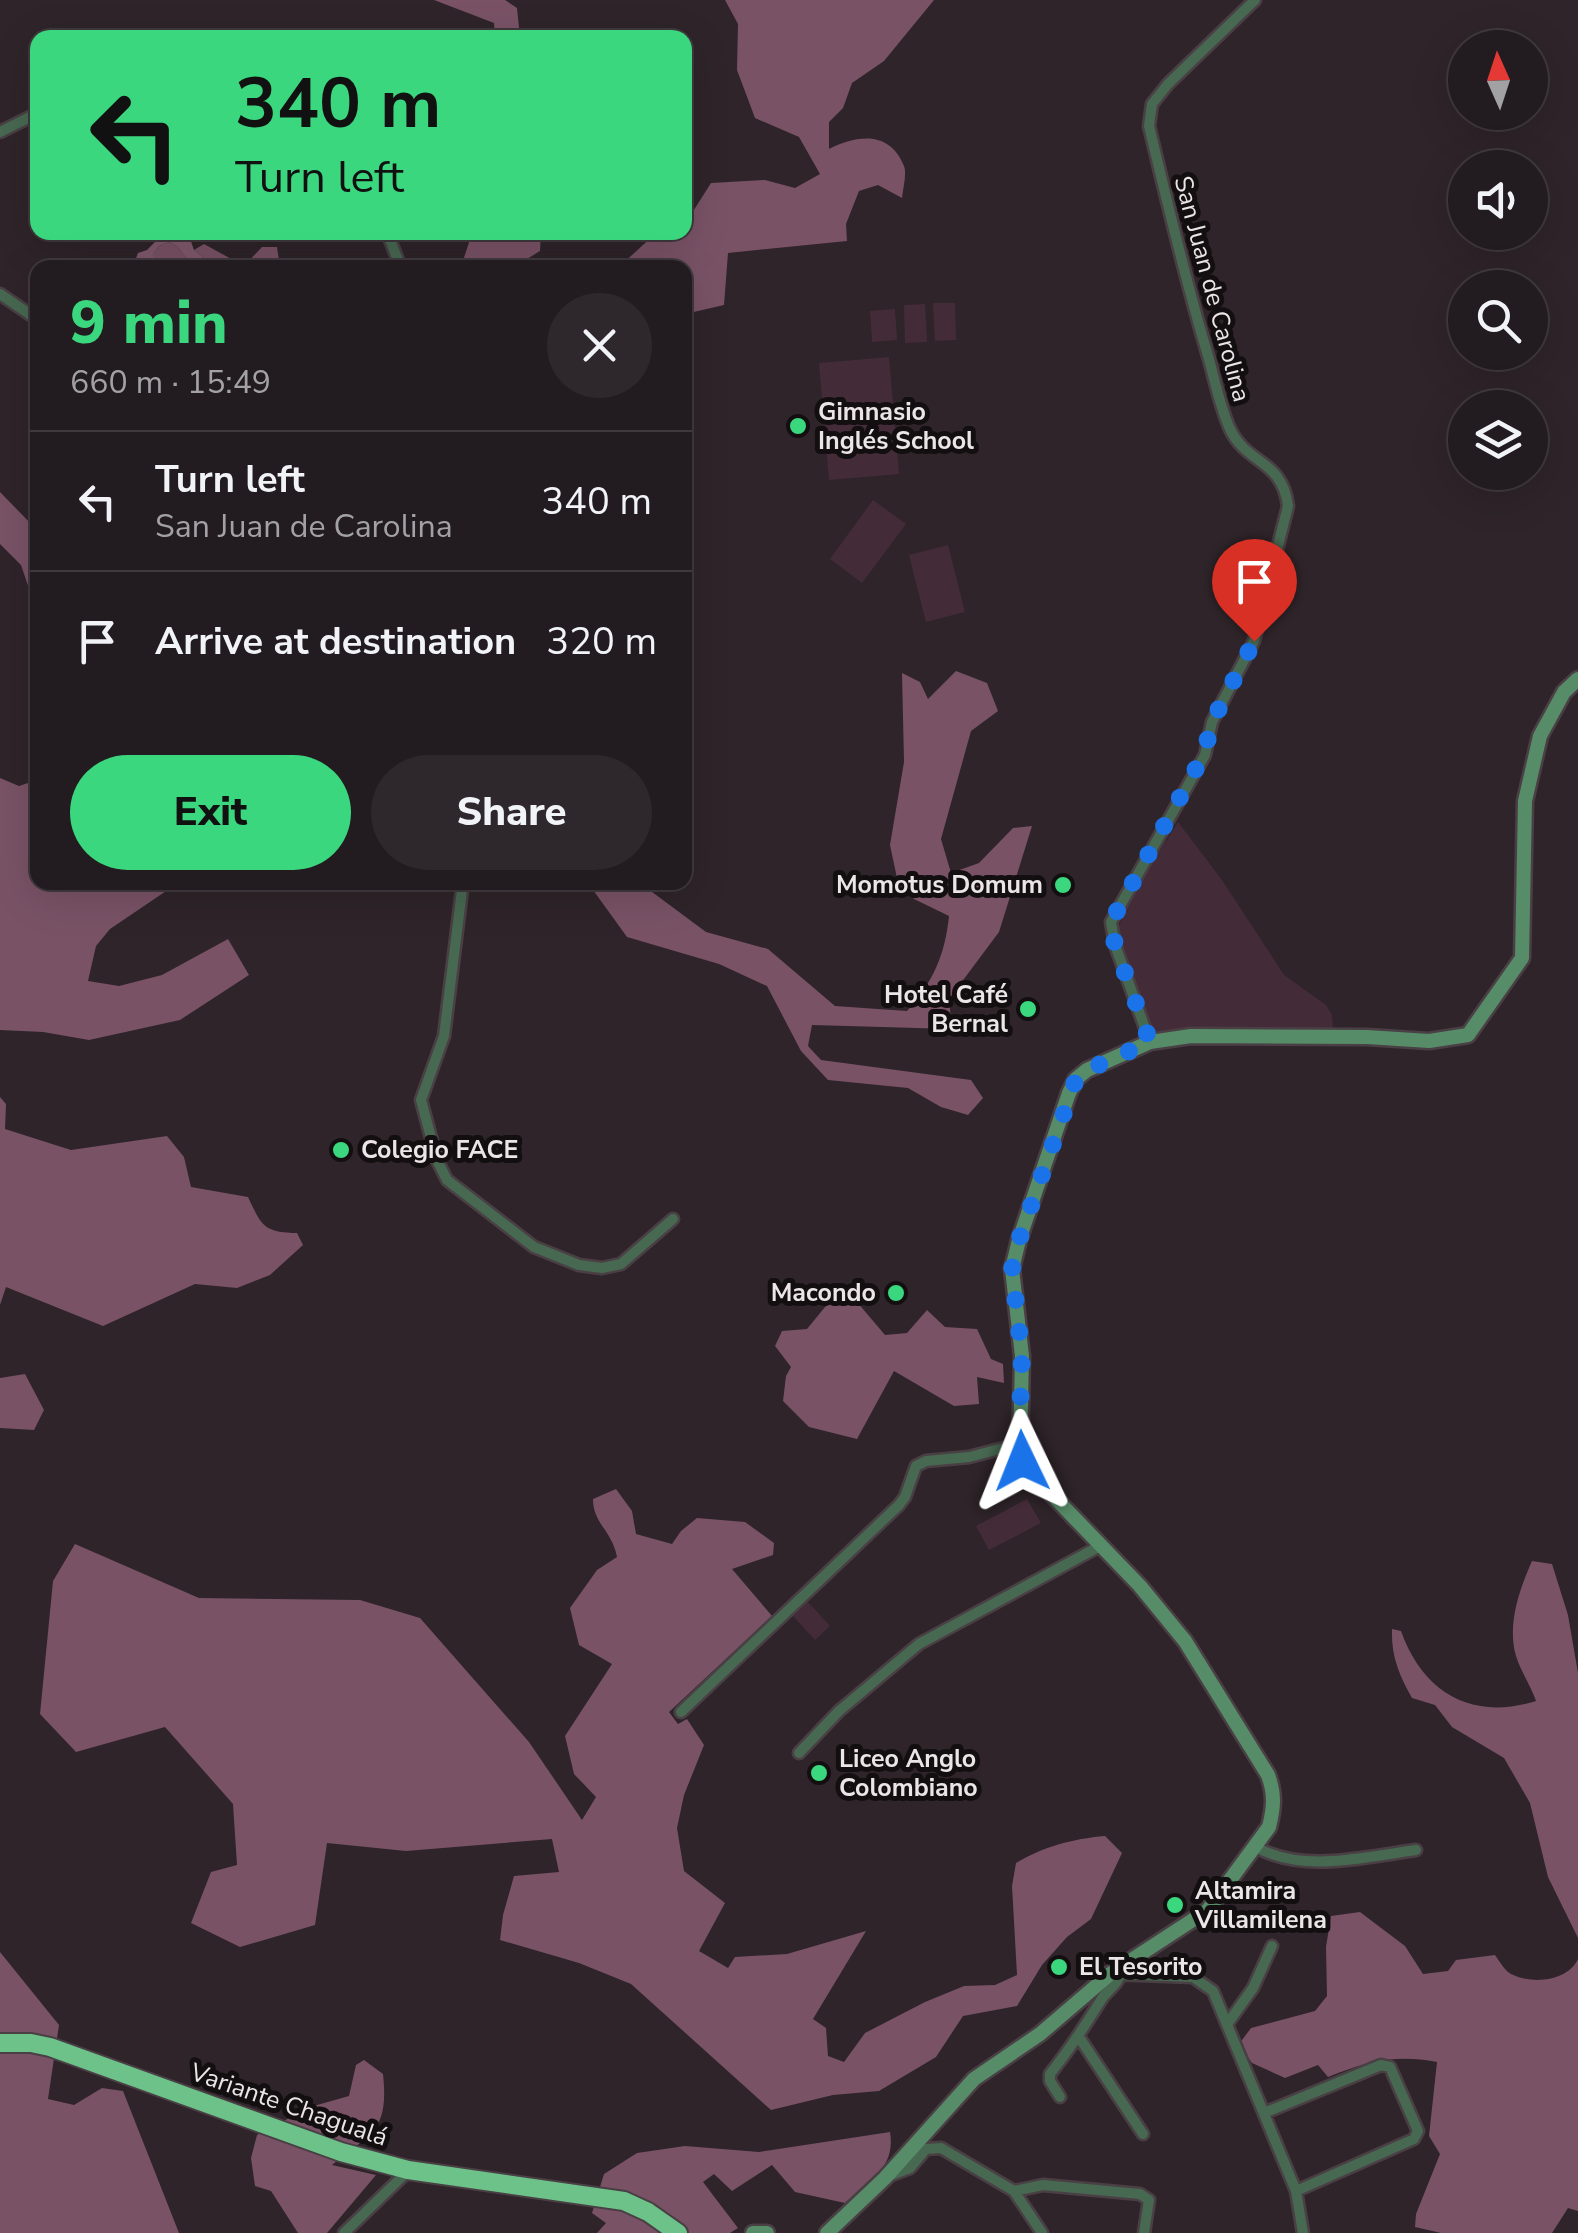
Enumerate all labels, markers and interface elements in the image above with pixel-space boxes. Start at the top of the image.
north arrow [1448,30,1548,130]
map controls [1448,30,1548,490]
text: 340 m [235,56,441,152]
icon: left [70,70,200,200]
text: Turn left [235,147,404,208]
button: sound [1448,150,1548,250]
street label: San Juan de Carolina [1165,172,1259,406]
button: search [1448,270,1548,370]
text: 9 min [70,282,228,364]
button: close [547,293,652,398]
text: 660 m · 15:49 [70,361,271,404]
button: layers [1448,390,1548,490]
place label: Gimnasio Inglés School [818,395,974,458]
marker: Gimnasio Inglés School [787,415,809,437]
text: Turn left [155,454,305,505]
icon: left [70,474,125,529]
text: 340 m [541,476,652,527]
text: San Juan de Carolina [155,505,453,548]
pin [1212,539,1297,642]
icon: arrive [1227,554,1282,609]
icon: arrive [70,614,125,669]
text: Arrive at destination [155,616,516,667]
text: 320 m [546,616,657,667]
button: Exit [70,755,351,870]
button: Share [371,755,652,870]
place label: Momotus Domum [836,868,1043,902]
marker: Momotus Domum [1052,874,1074,896]
place label: Hotel Café Bernal [884,978,1008,1041]
marker: Hotel Café Bernal [1017,998,1039,1020]
place label: Colegio FACE [361,1133,518,1167]
marker: Colegio FACE [330,1139,352,1161]
place label: Macondo [771,1276,876,1310]
marker: Macondo [885,1282,907,1304]
position arrow [970,1409,1074,1513]
place label: Liceo Anglo Colombiano [839,1742,978,1805]
marker: Liceo Anglo Colombiano [808,1762,830,1784]
place label: Altamira Villamilena [1194,1874,1327,1937]
marker: Altamira Villamilena [1164,1894,1186,1916]
place label: El Tesorito [1079,1950,1202,1984]
marker: El Tesorito [1048,1956,1070,1978]
street label: Variante Chagualá [185,2055,392,2155]

